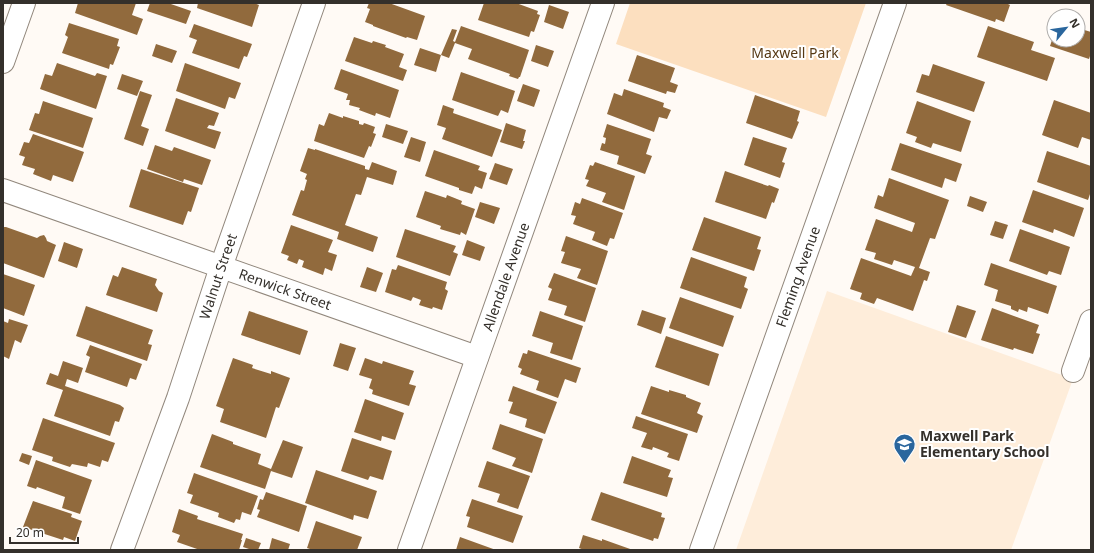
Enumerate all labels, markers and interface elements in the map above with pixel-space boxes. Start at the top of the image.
north arrow [1046,8,1086,48]
text: N [1066,15,1084,30]
park label: Maxwell Park [751,43,839,62]
street label: Allendale Avenue [478,220,533,333]
street label: Fleming Avenue [771,223,824,329]
street label: Walnut Street [194,231,241,322]
street label: Renwick Street [236,264,334,314]
place label: Maxwell Park Elementary School [920,426,1050,461]
school or university icon: Maxwell Park Elementary School [891,431,917,464]
scale bar [10,519,78,545]
text: 20 m [16,524,44,541]

